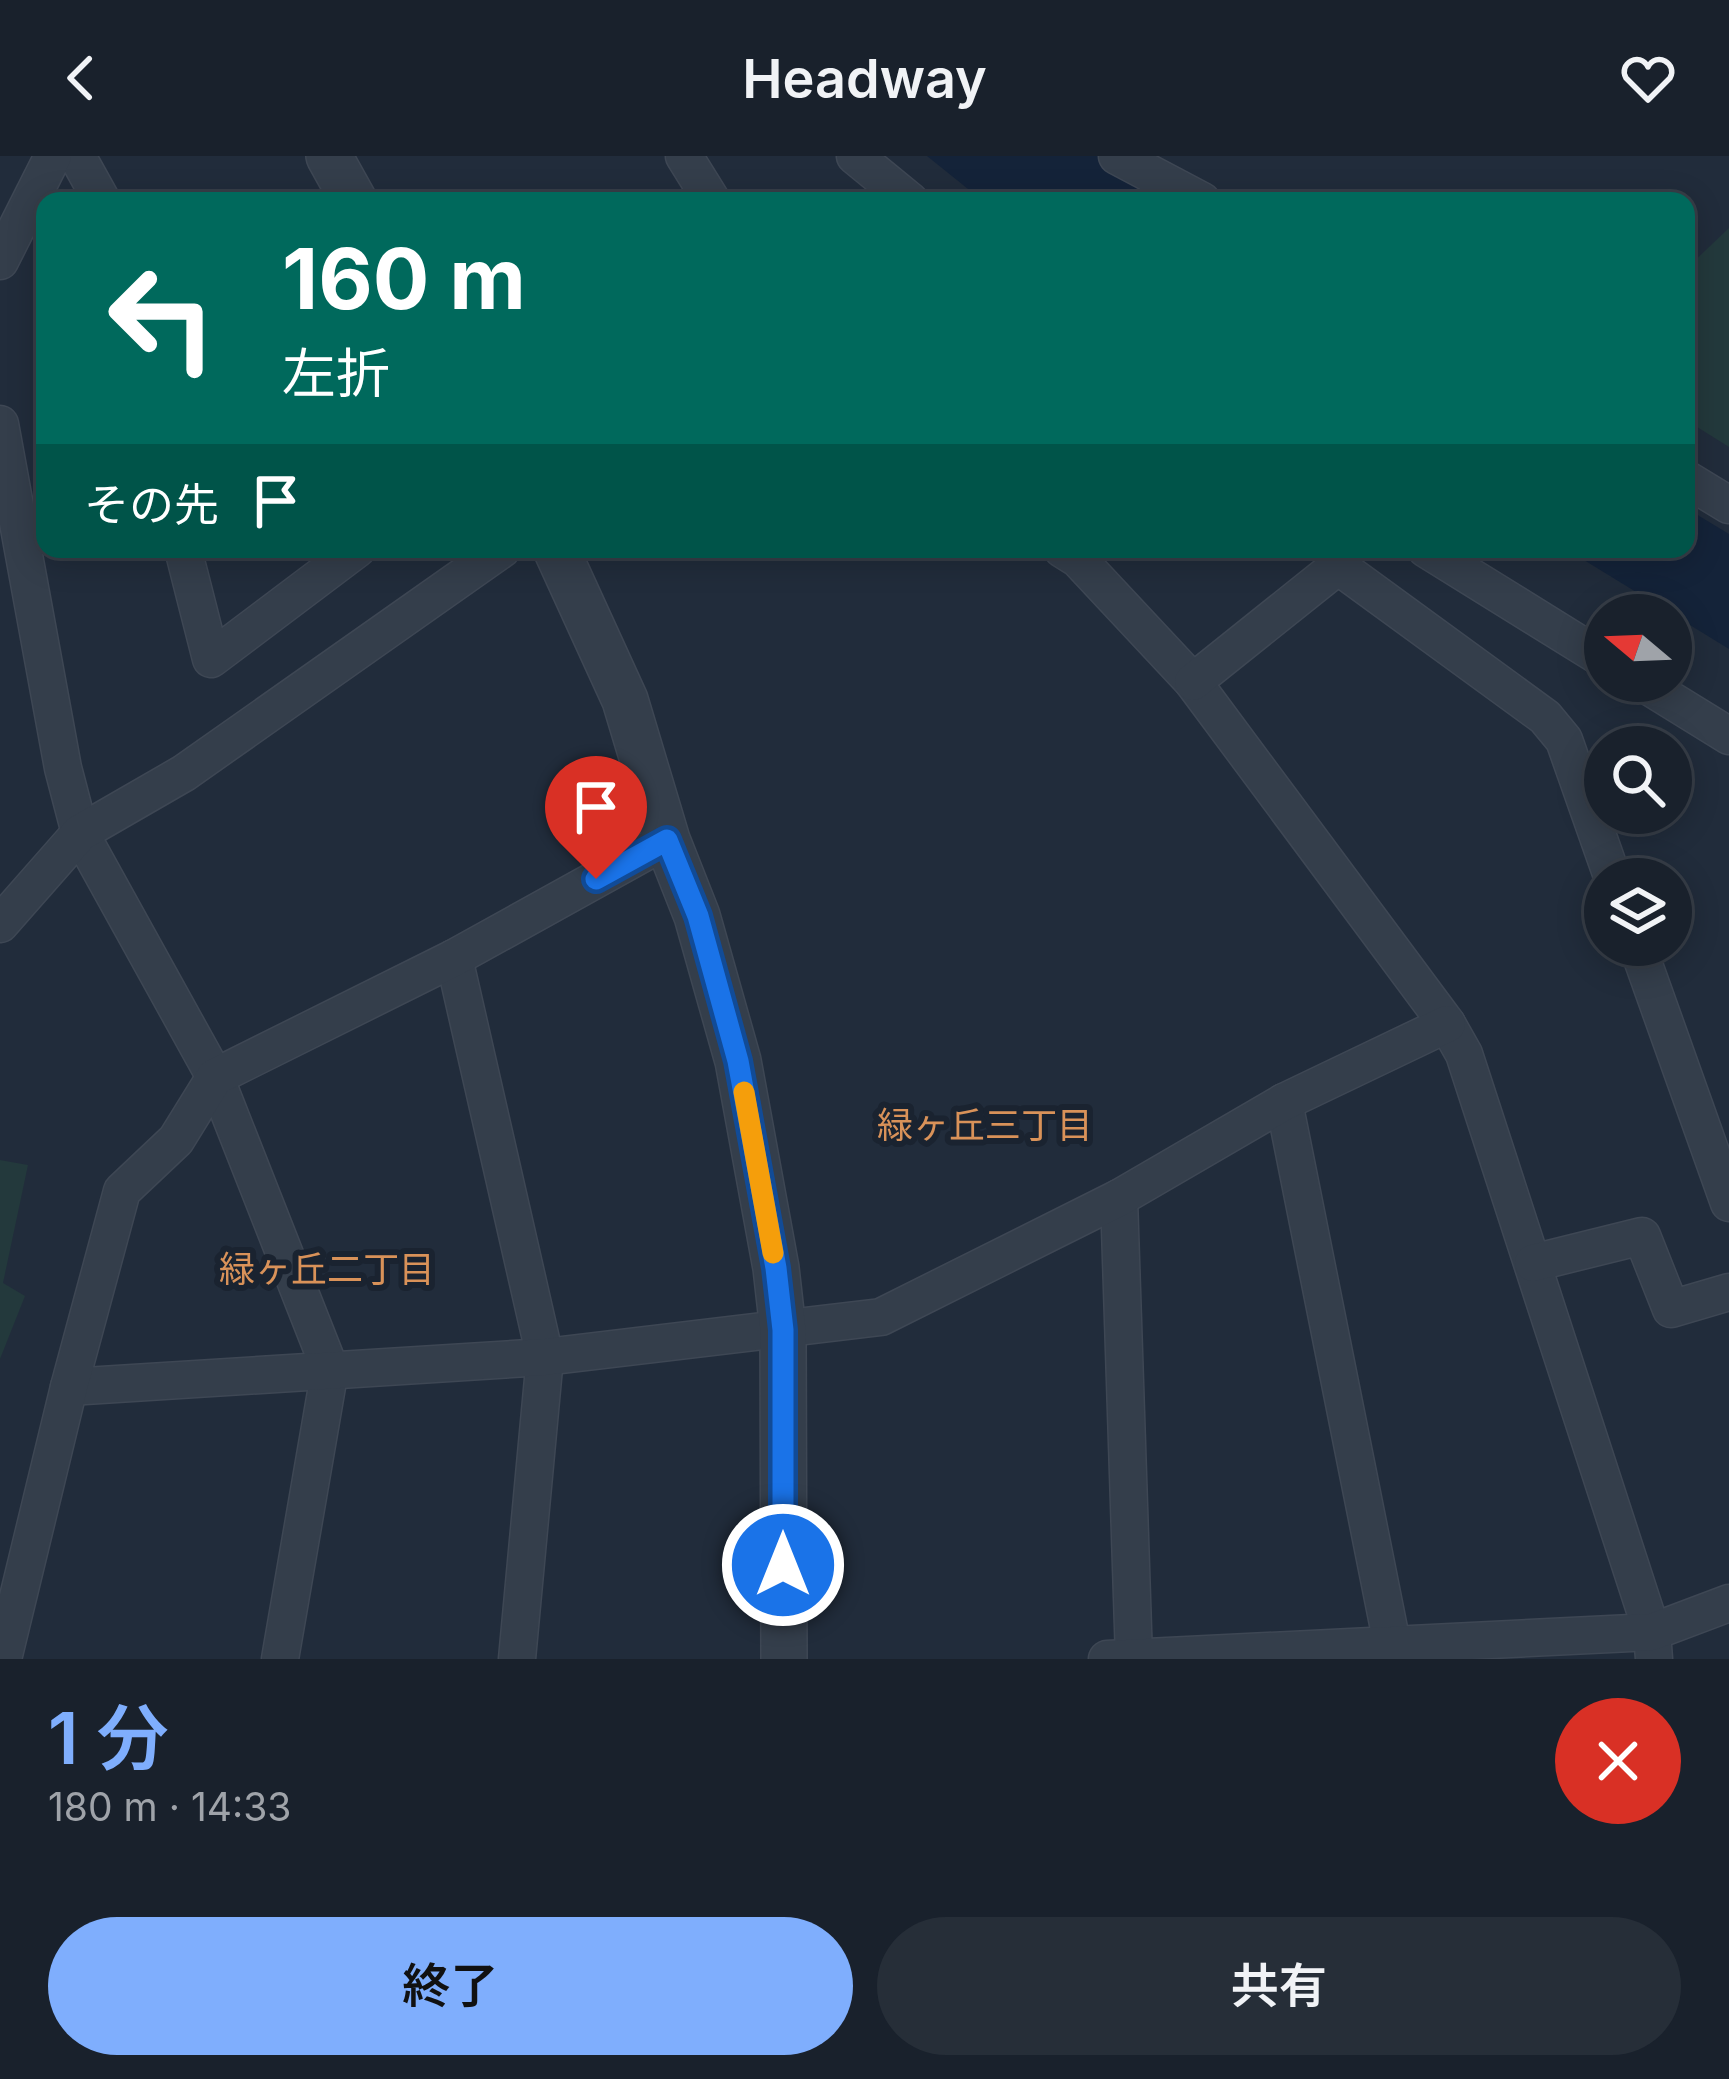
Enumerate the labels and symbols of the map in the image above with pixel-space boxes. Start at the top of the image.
north arrow [1584,594,1692,702]
pin [545,756,647,879]
district label: 緑ヶ丘三丁目 [877,1103,1093,1147]
district label: 緑ヶ丘二丁目 [219,1247,435,1291]
position arrow [720,1502,846,1628]

